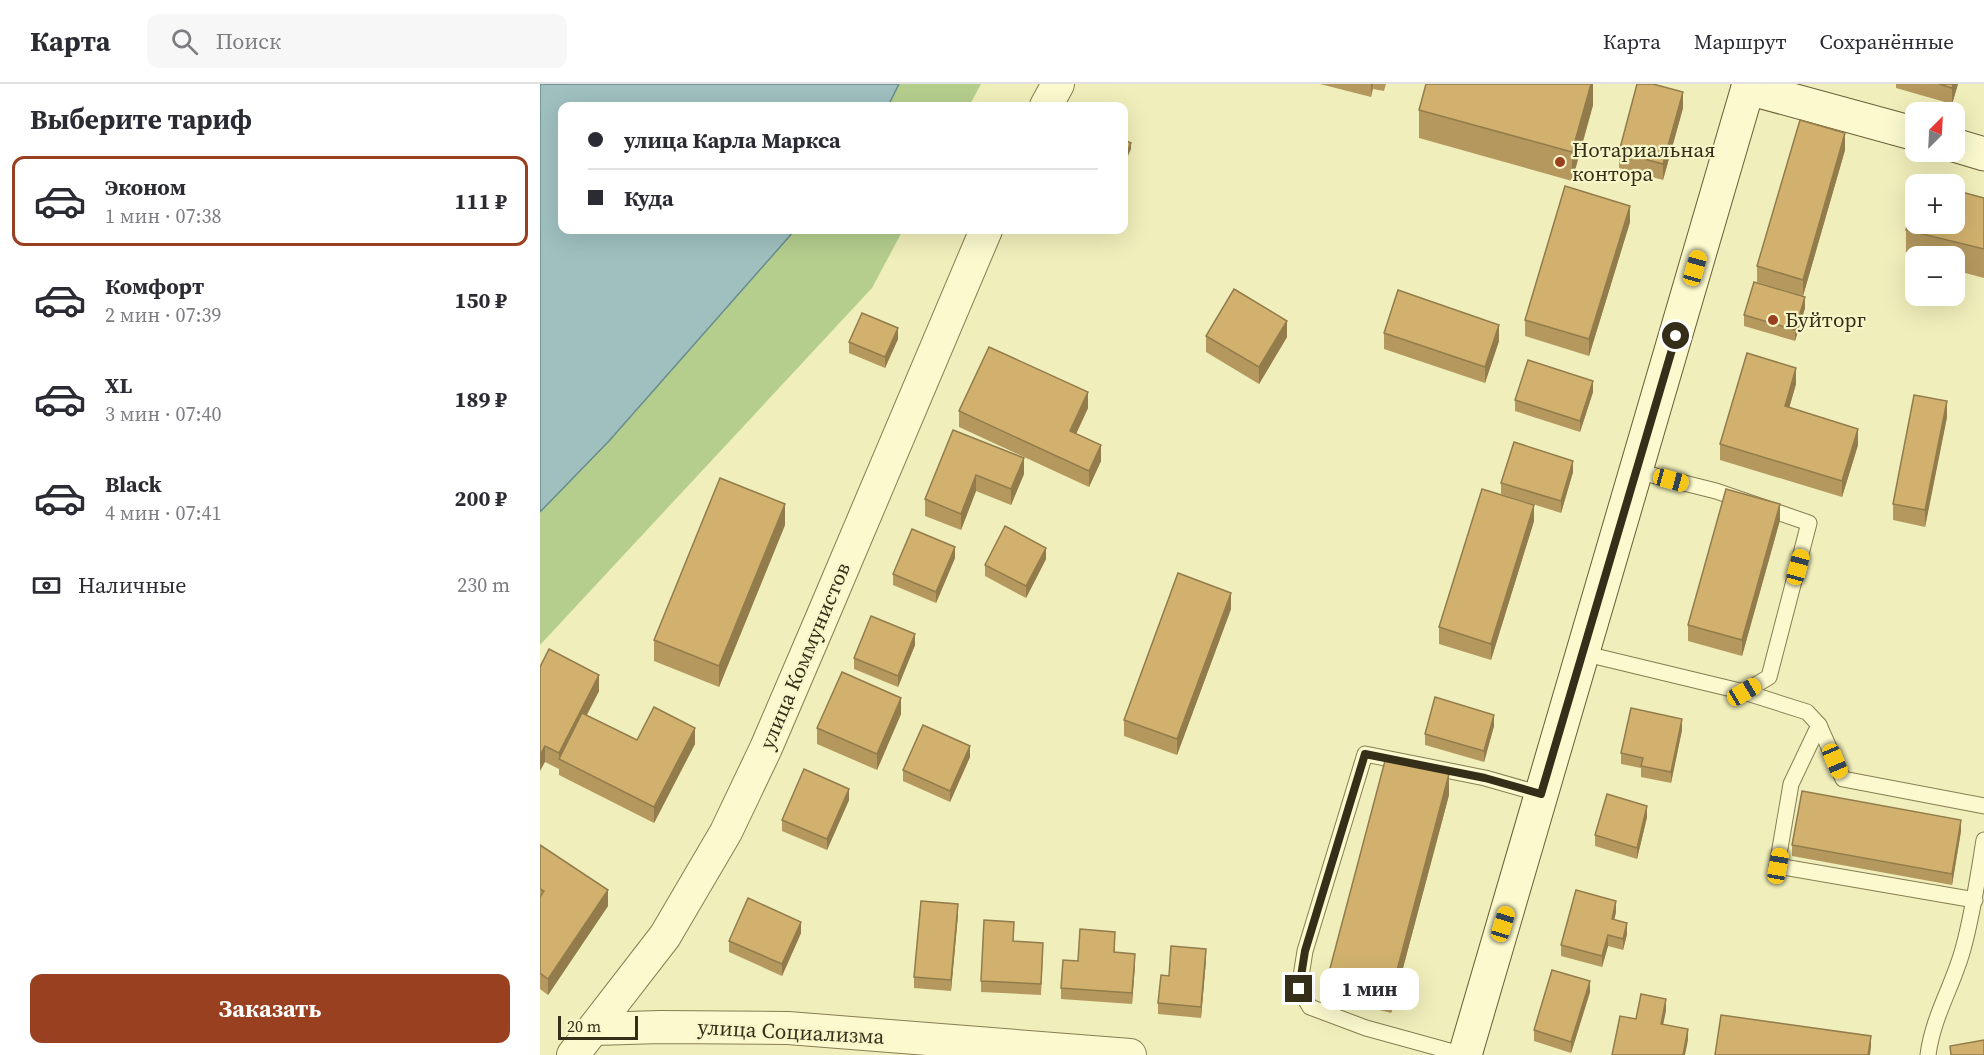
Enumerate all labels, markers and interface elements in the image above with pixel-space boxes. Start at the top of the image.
search box [147,14,567,68]
text: Карта [30,22,111,60]
icon: search [168,25,201,58]
text: Поиск [216,26,281,56]
text: Карта [1603,27,1661,56]
text: Маршрут [1694,27,1787,56]
text: Сохранённые [1820,27,1954,56]
text: Выберите тариф [30,101,252,138]
north arrow [1905,102,1965,162]
map controls [1905,102,1965,306]
text: улица Карла Маркса [624,125,841,155]
place label: Нотариальная контора [1572,135,1715,188]
marker: Нотариальная контора [1553,155,1567,169]
text: Эконом [105,172,186,202]
icon: car [33,174,87,228]
button: + [1905,174,1965,234]
text: Куда [624,183,674,213]
text: 111 ₽ [455,186,507,216]
text: 1 мин · 07:38 [105,202,221,230]
button: − [1905,246,1965,306]
car [1681,248,1709,288]
text: Комфорт [105,271,204,301]
icon: car [33,273,87,327]
text: 150 ₽ [455,285,507,315]
text: 2 мин · 07:39 [105,301,221,329]
place label: Буйторг [1785,305,1866,334]
marker: Буйторг [1766,313,1780,327]
route start [1662,322,1689,349]
text: XL [105,370,132,400]
icon: car [33,372,87,426]
text: 189 ₽ [455,384,507,414]
text: 3 мин · 07:40 [105,400,221,428]
car [1651,467,1691,493]
text: Black [105,469,162,499]
icon: car [33,471,87,525]
text: 200 ₽ [455,483,507,513]
text: 4 мин · 07:41 [105,499,221,527]
car [1785,547,1811,587]
street label: улица Коммунистов [752,558,857,754]
icon: cash [30,569,63,602]
text: Наличные [78,570,187,600]
text: 230 m [457,571,510,599]
car [1724,675,1764,709]
car [1820,741,1850,781]
car [1766,847,1790,885]
car [1489,904,1517,944]
callout: 1 мин [1320,968,1419,1010]
button: Заказать [30,974,510,1043]
route end [1285,975,1312,1002]
text: 1 мин [1342,975,1397,1003]
street label: улица Социализма [697,1012,885,1051]
scale bar [558,1013,638,1040]
text: 20 m [567,1015,601,1037]

